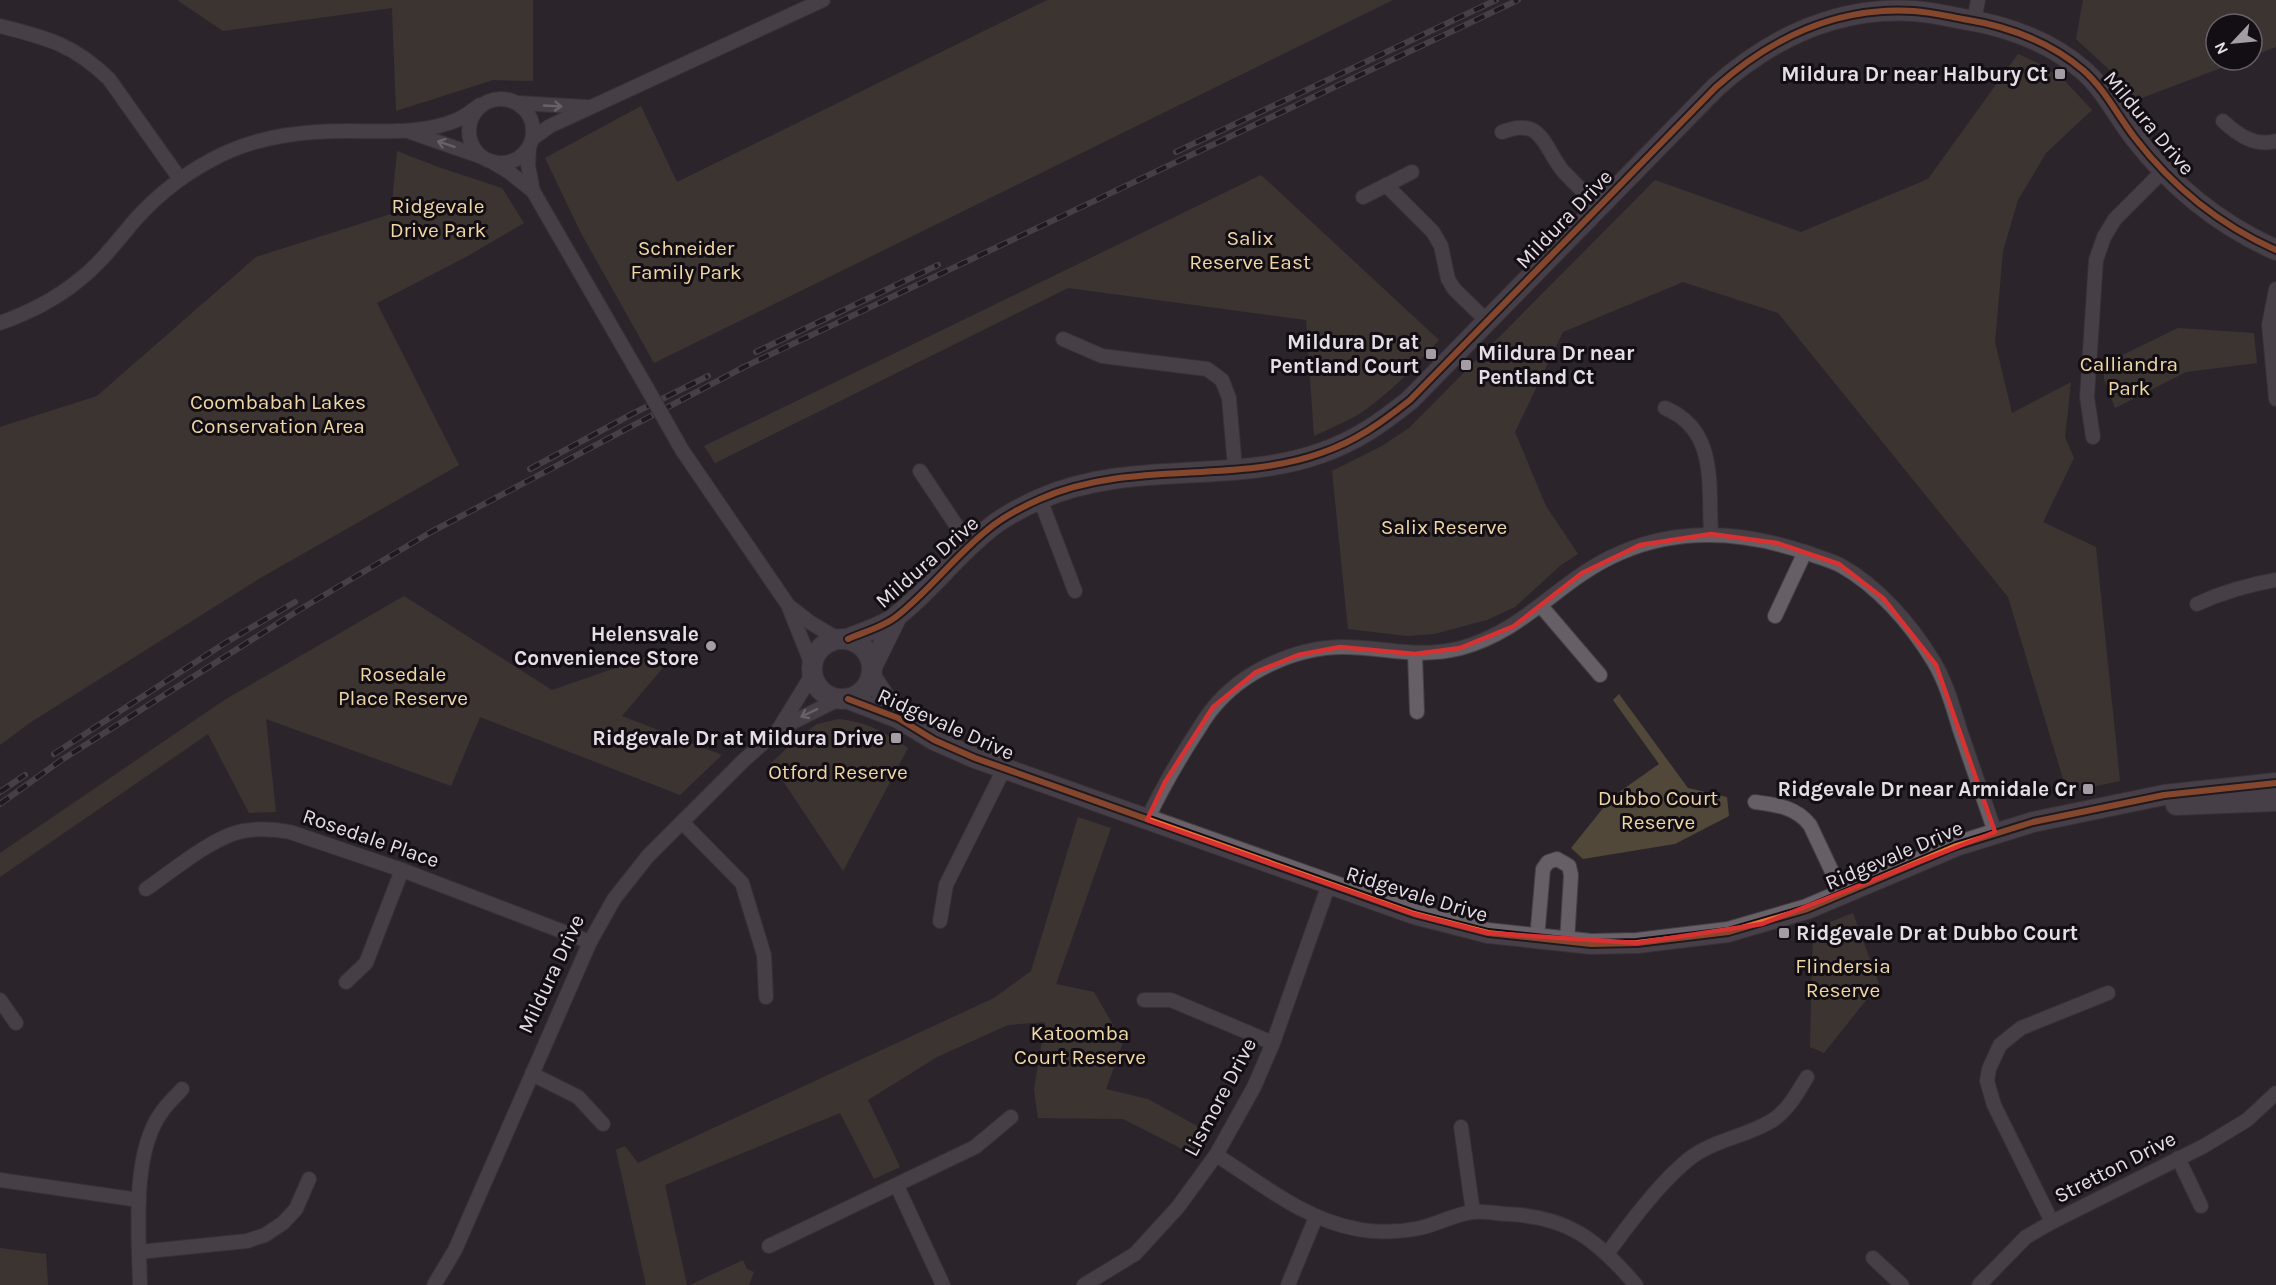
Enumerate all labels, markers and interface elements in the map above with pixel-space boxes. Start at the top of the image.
north arrow [2204,12,2264,72]
text: N [2210,39,2232,58]
place label: Mildura Dr near Halbury Ct [1781,62,2048,86]
street label: Mildura Drive [2099,66,2199,180]
marker: Mildura Dr near Halbury Ct [2053,67,2067,81]
one-way arrow [543,100,563,111]
one-way arrow [437,137,456,148]
street label: Mildura Drive [1511,165,1617,273]
park label: Ridgevale Drive Park [390,194,486,242]
park label: Salix Reserve East [1189,226,1311,274]
park label: Schneider Family Park [630,236,742,284]
place label: Mildura Dr at Pentland Court [1269,330,1419,378]
place label: Mildura Dr near Pentland Ct [1478,341,1635,389]
marker: Mildura Dr at Pentland Court [1424,347,1438,361]
park label: Calliandra Park [2080,352,2178,400]
marker: Mildura Dr near Pentland Ct [1459,358,1473,372]
park label: Coombabah Lakes Conservation Area [190,390,366,438]
street label: Mildura Drive [871,511,983,613]
park label: Salix Reserve [1381,515,1507,539]
place label: Helensvale Convenience Store [514,622,699,670]
marker: Helensvale Convenience Store [704,639,718,653]
park label: Rosedale Place Reserve [338,662,468,710]
street label: Ridgevale Drive [874,683,1018,765]
one-way arrow [800,708,818,720]
place label: Ridgevale Dr at Mildura Drive [592,726,884,750]
marker: Ridgevale Dr at Mildura Drive [889,731,903,745]
park label: Otford Reserve [768,760,908,784]
place label: Ridgevale Dr near Armidale Cr [1778,777,2077,801]
marker: Ridgevale Dr near Armidale Cr [2081,782,2095,796]
park label: Dubbo Court Reserve [1598,786,1718,834]
street label: Rosedale Place [300,803,442,873]
street label: Ridgevale Drive [1822,815,1966,895]
street label: Ridgevale Drive [1343,861,1491,927]
street label: Mildura Drive [513,911,589,1037]
place label: Ridgevale Dr at Dubbo Court [1796,921,2078,945]
marker: Ridgevale Dr at Dubbo Court [1777,926,1791,940]
park label: Flindersia Reserve [1795,954,1891,1002]
park label: Katoomba Court Reserve [1014,1021,1146,1069]
street label: Lismore Drive [1179,1034,1261,1160]
street label: Stretton Drive [2050,1126,2180,1208]

